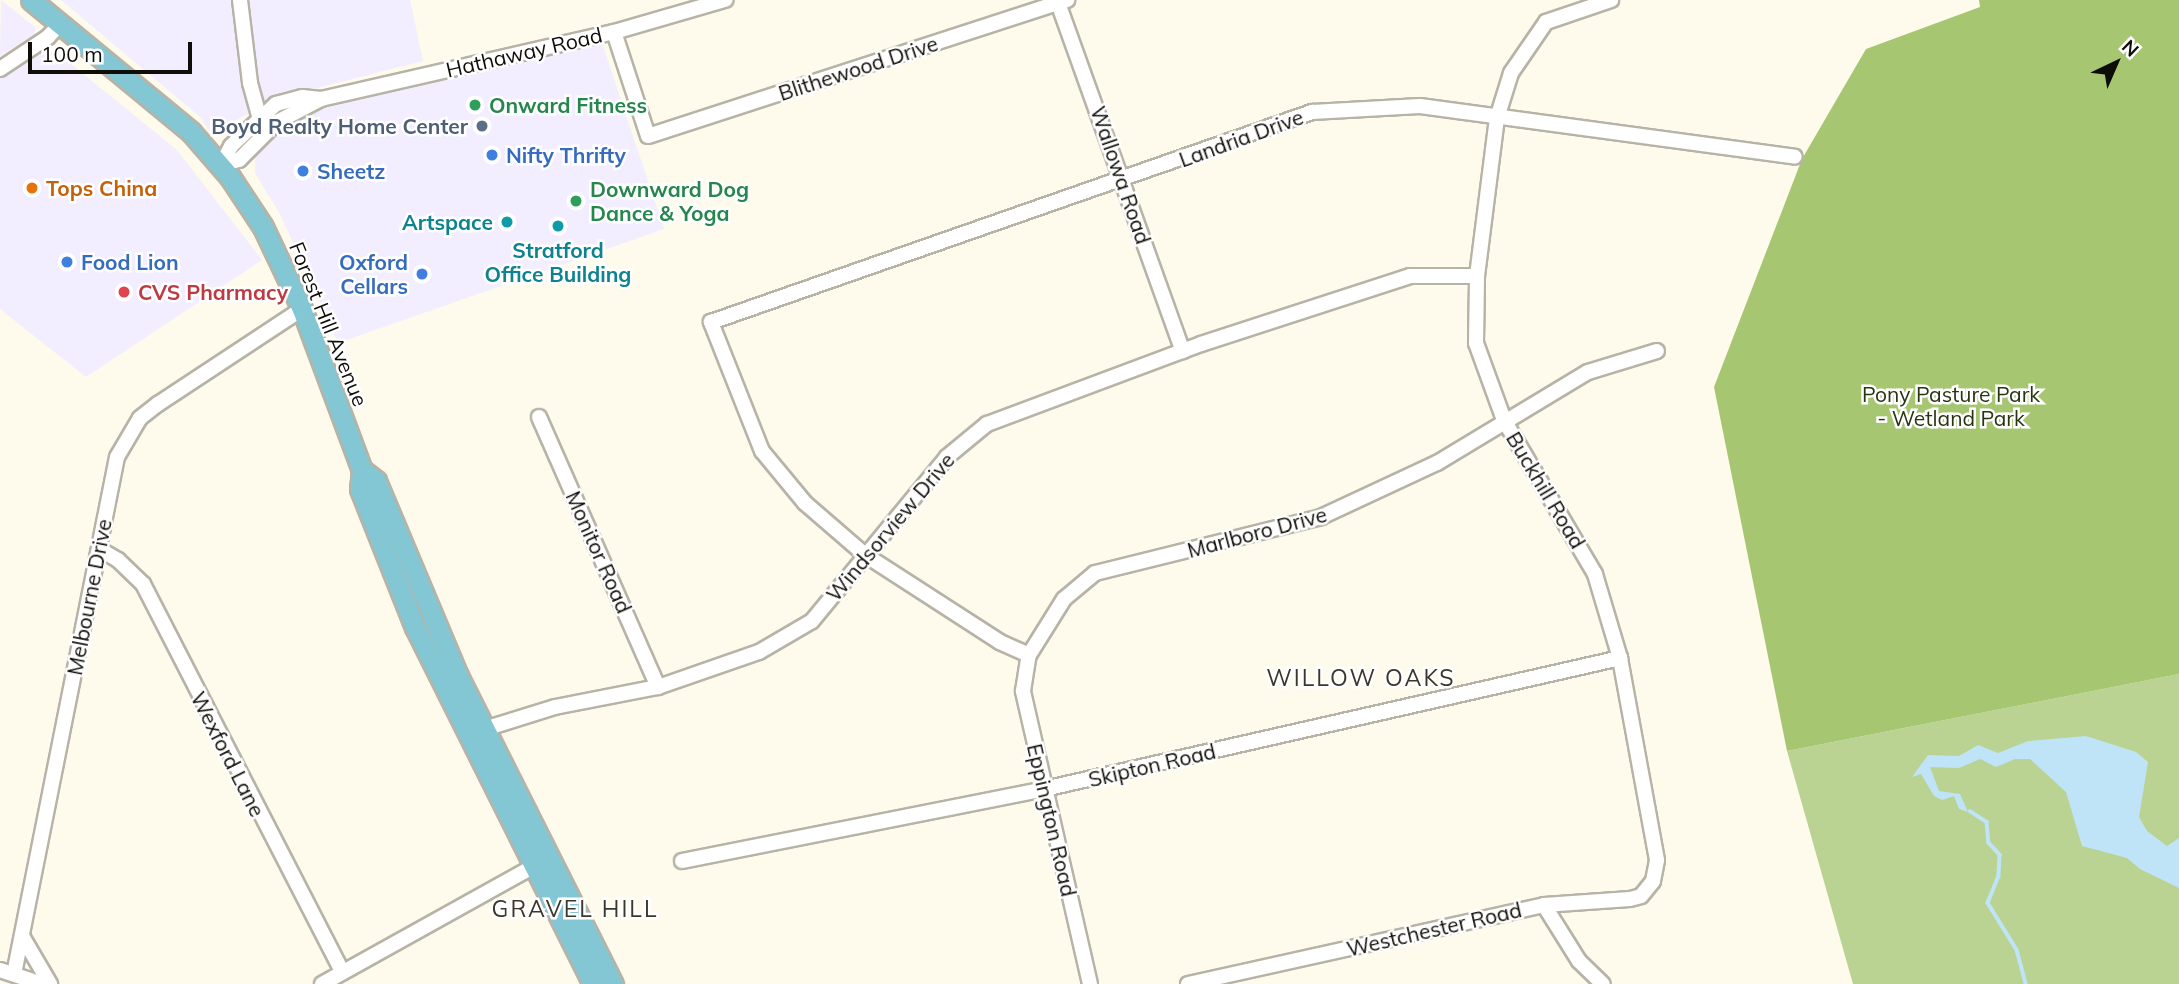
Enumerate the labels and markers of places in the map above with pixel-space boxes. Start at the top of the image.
place label: Onward Fitness [489,92,647,118]
marker: Onward Fitness [467,97,483,113]
place label: Boyd Realty Home Center [211,113,468,139]
marker: Boyd Realty Home Center [474,118,490,134]
place label: Nifty Thrifty [506,142,626,168]
marker: Nifty Thrifty [484,147,500,163]
place label: Sheetz [317,158,385,184]
marker: Sheetz [295,163,311,179]
place label: Tops China [46,175,157,201]
place label: Downward Dog Dance & Yoga [590,176,749,226]
marker: Tops China [24,180,40,196]
marker: Downward Dog Dance & Yoga [568,193,584,209]
place label: Artspace [402,209,493,235]
marker: Artspace [499,214,515,230]
marker: Stratford Office Building [550,218,566,234]
place label: Stratford Office Building [485,237,631,287]
place label: Food Lion [81,249,179,275]
place label: Oxford Cellars [339,249,408,299]
marker: Food Lion [59,254,75,270]
marker: Oxford Cellars [414,266,430,282]
place label: CVS Pharmacy [138,279,288,305]
marker: CVS Pharmacy [116,284,132,300]

